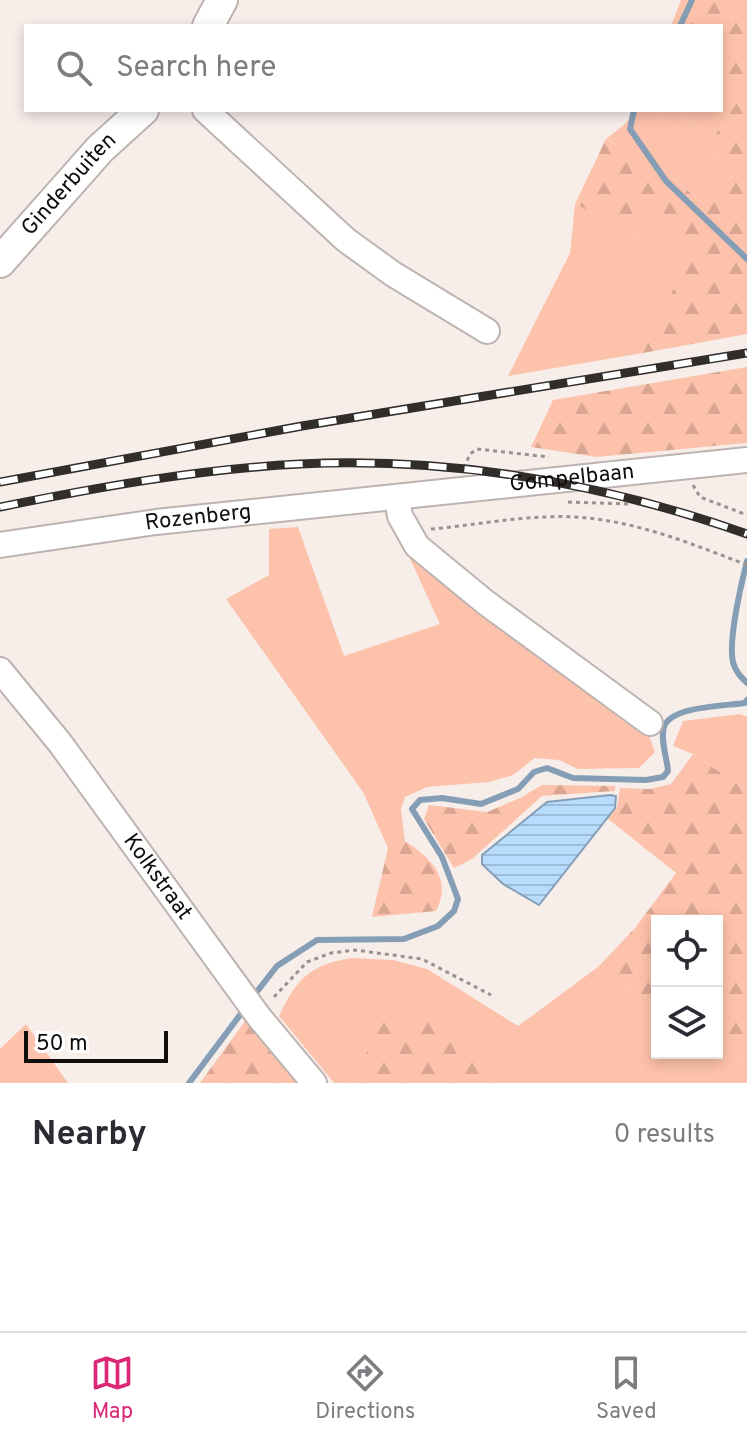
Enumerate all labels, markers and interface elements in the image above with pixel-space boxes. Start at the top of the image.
search box [24,24,723,112]
icon: search [52,46,96,90]
text: Search here [116,50,276,87]
street label: Ginderbuiten [16,127,122,241]
street label: Gompelbaan [508,458,636,498]
street label: Rozenberg [143,499,253,537]
street label: Kolkstraat [117,828,198,925]
map controls [651,915,723,1059]
button: locate [651,915,723,987]
button: layers [651,987,723,1059]
scale bar [24,1027,168,1063]
text: 50 m [36,1031,88,1058]
text: Nearby [32,1114,147,1157]
text: 0 results [614,1119,715,1152]
tab: Map [90,1351,134,1426]
tab: Directions [315,1351,415,1426]
tab: Saved [596,1351,657,1426]

